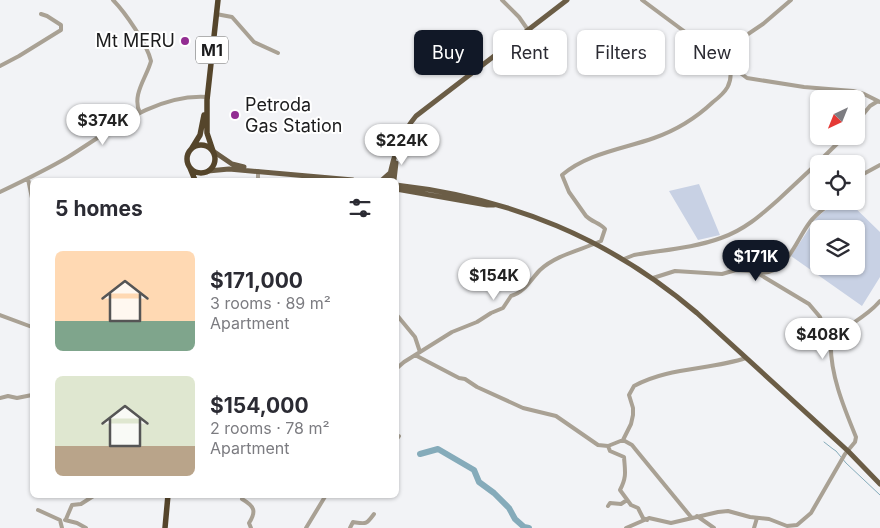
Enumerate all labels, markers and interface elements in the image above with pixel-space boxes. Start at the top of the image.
place label: Mt MERU [95,30,175,51]
chip: Buy [414,30,483,75]
chip: Rent [493,30,567,75]
chip: Filters [577,30,665,75]
chip: New [675,30,749,75]
marker: Mt MERU [179,35,191,47]
road number: M1 [196,36,228,64]
north arrow [810,90,865,145]
map controls [810,90,865,275]
place label: Petroda Gas Station [245,94,342,136]
pin: $374K [68,104,138,146]
marker: Petroda Gas Station [229,109,241,121]
text: $374K [77,110,129,130]
pin: $224K [367,124,437,166]
text: $224K [376,130,428,150]
button: locate [810,155,865,210]
icon: filters [346,194,374,222]
text: 5 homes [55,196,143,221]
button: layers [810,220,865,275]
pin: $171K [721,240,791,282]
text: $171K [733,246,779,266]
pin: $154K [459,258,529,301]
text: $154K [469,265,519,285]
text: $171,000 [210,268,303,293]
icon: home [95,271,155,331]
text: 3 rooms · 89 m² [210,293,331,313]
text: Apartment [210,313,290,333]
pin: $408K [788,318,858,360]
text: $408K [796,324,850,344]
text: $154,000 [210,393,309,418]
icon: home [95,396,155,456]
text: 2 rooms · 78 m² [210,418,330,438]
text: Apartment [210,438,290,458]

